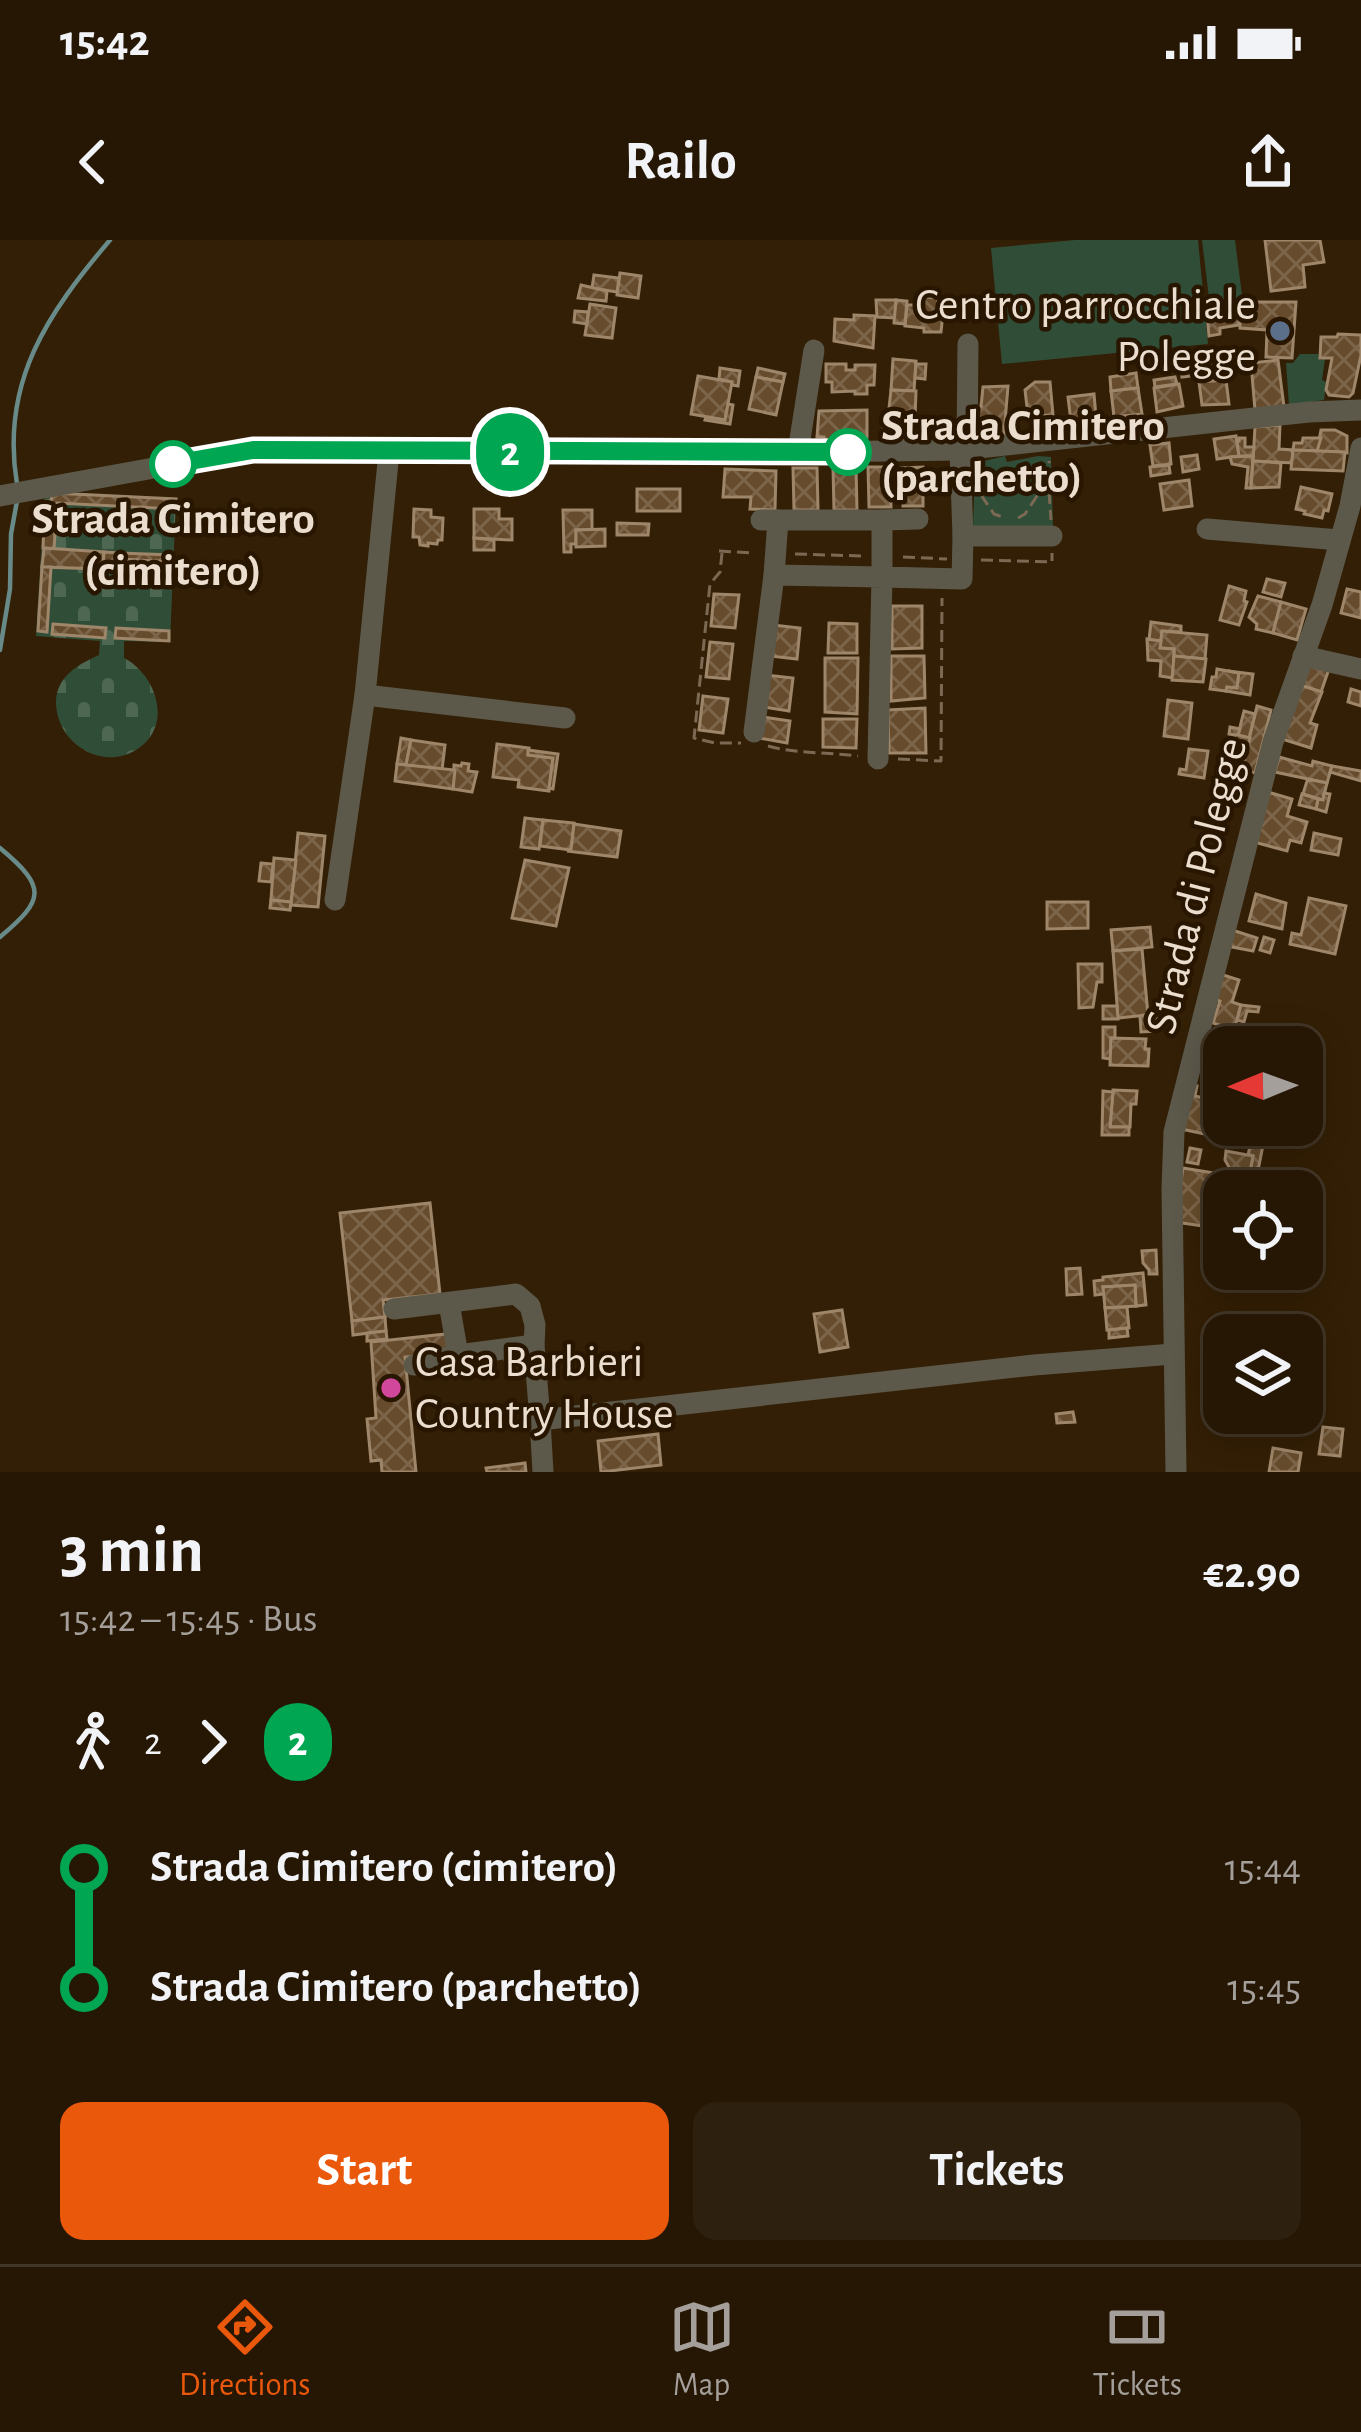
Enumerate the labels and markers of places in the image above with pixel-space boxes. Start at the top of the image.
place label: Centro parrocchiale Polegge [915,283,1256,380]
marker: Centro parrocchiale Polegge [1267,318,1293,344]
place label: Strada Cimitero (parchetto) [881,404,1165,501]
marker: Strada Cimitero (parchetto) [826,430,870,474]
marker: Strada Cimitero (cimitero) [151,442,195,486]
place label: Strada Cimitero (cimitero) [31,497,315,594]
place label: Casa Barbieri Country House [415,1340,674,1437]
marker: Casa Barbieri Country House [378,1375,404,1401]

